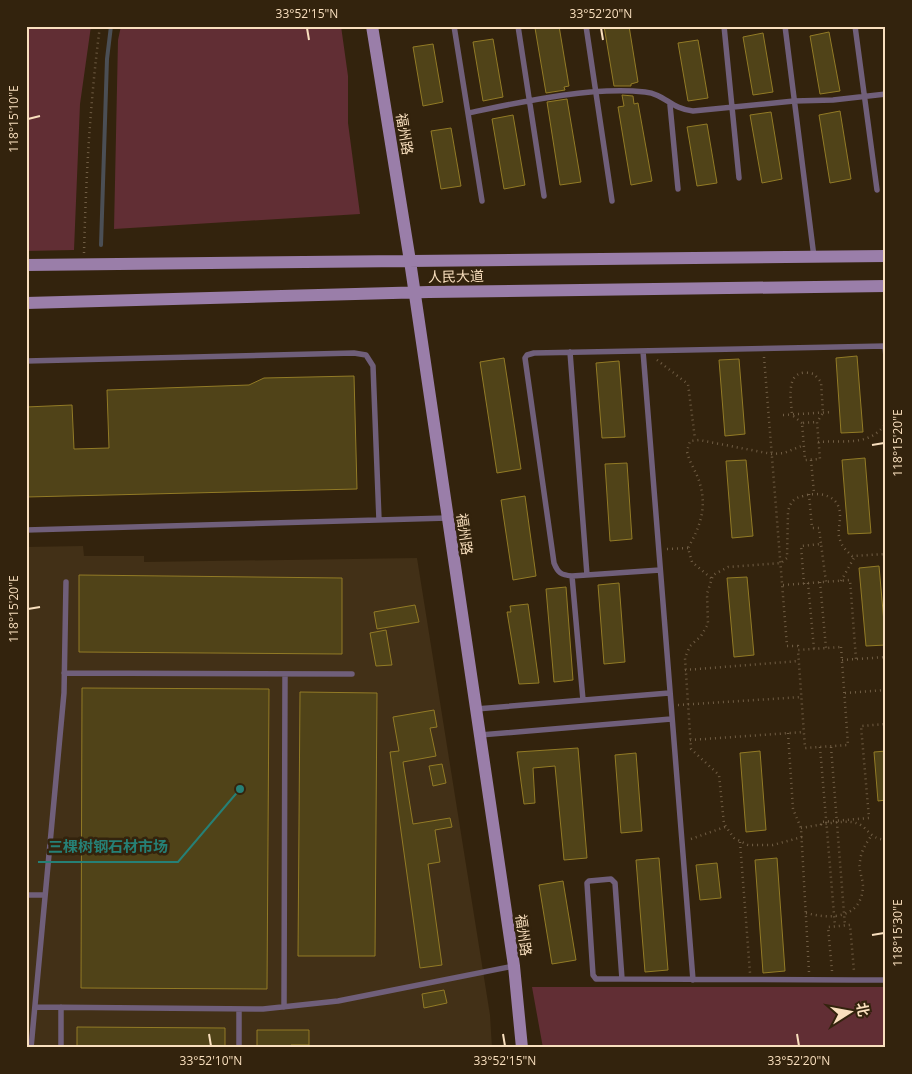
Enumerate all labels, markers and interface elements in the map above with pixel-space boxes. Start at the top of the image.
text: 33°52'15"N [276,5,338,22]
text: 33°52'20"N [570,5,632,22]
text: 118°15'10"E [5,85,22,153]
street label: 福州路 [392,112,418,156]
street label: 人民大道 [428,266,484,286]
text: 118°15'20"E [889,409,906,477]
street label: 福州路 [453,512,477,556]
text: 118°15'20"E [5,575,22,643]
callout: 三棵树钢石材市场 [38,832,178,862]
text: 三棵树钢石材市场 [48,836,168,856]
text: 118°15'30"E [889,899,906,967]
street label: 福州路 [512,913,536,957]
north arrow [824,986,874,1036]
text: 北 [853,1001,874,1018]
text: 33°52'10"N [180,1052,242,1069]
text: 33°52'15"N [474,1052,536,1069]
text: 33°52'20"N [768,1052,830,1069]

